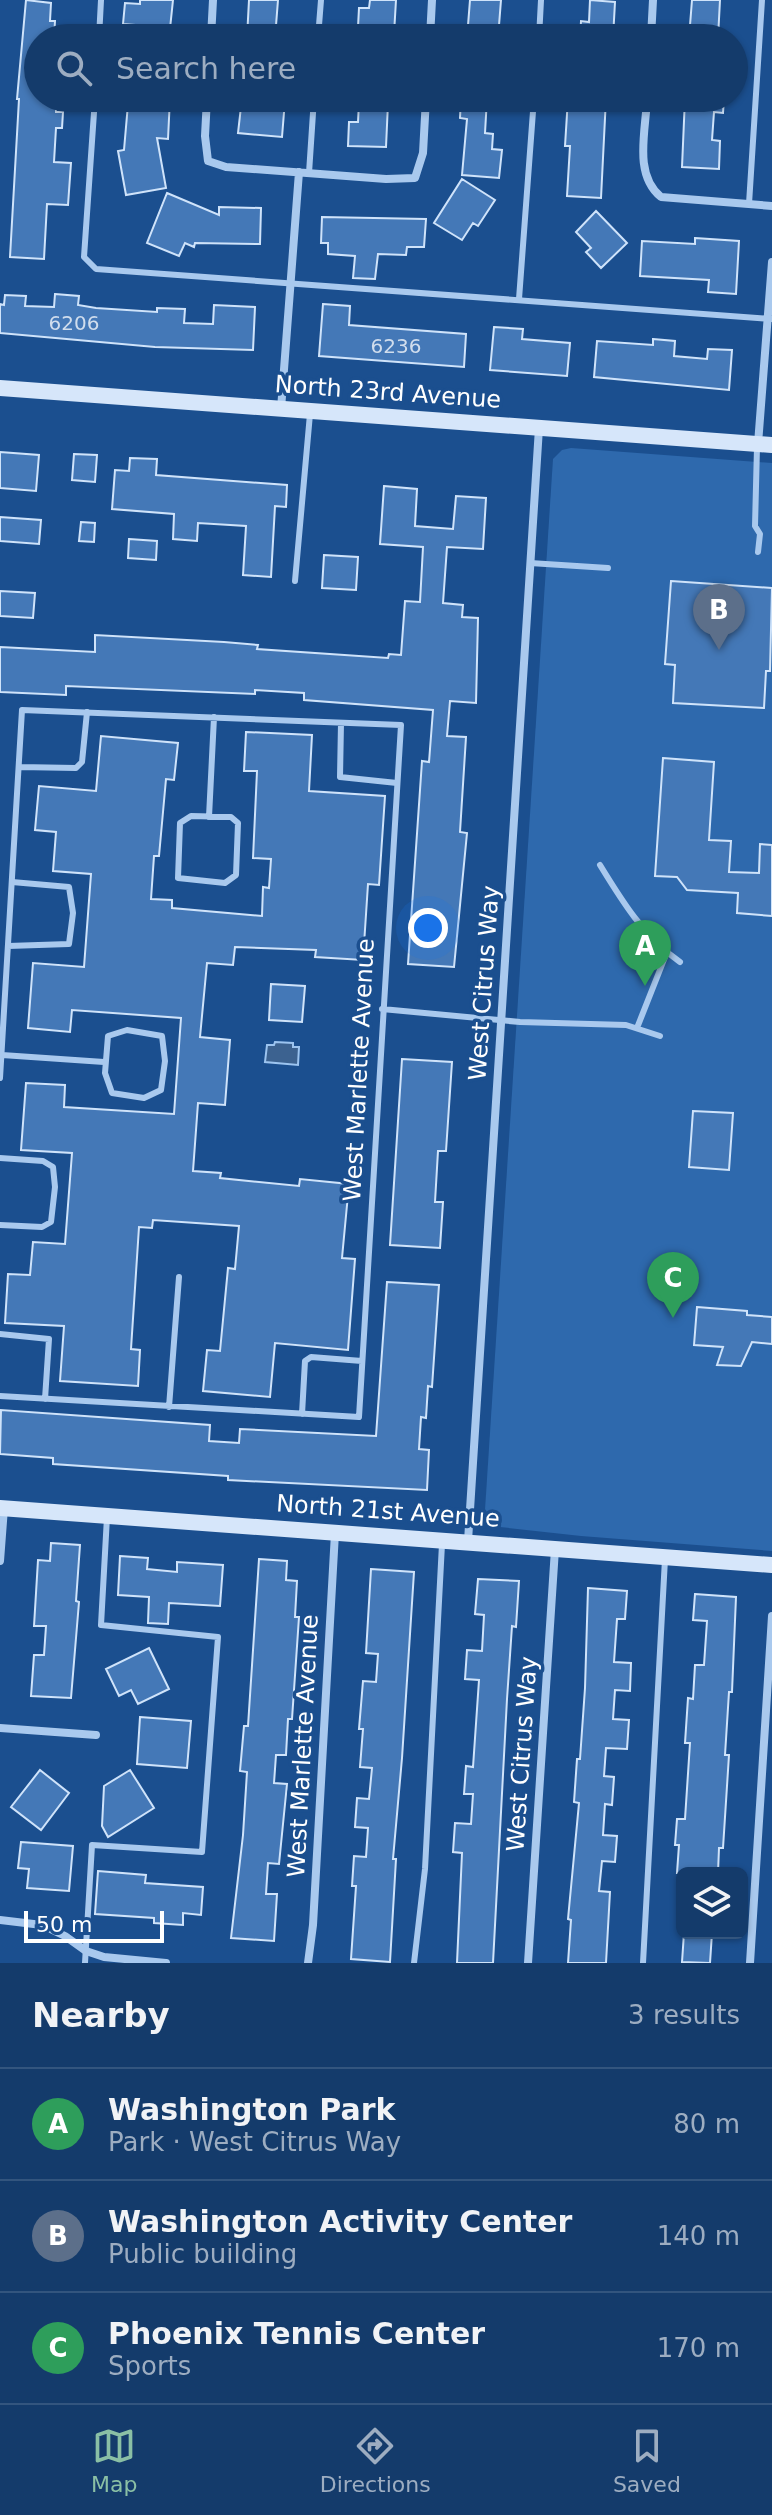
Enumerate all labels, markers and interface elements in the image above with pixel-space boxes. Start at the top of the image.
search box [24,24,748,112]
icon: search [52,46,96,90]
text: Search here [116,51,296,86]
house number: 6206 [49,311,99,335]
house number: 6236 [371,334,421,358]
street label: North 23rd Avenue [274,370,502,414]
pin: B [693,584,745,650]
street label: West Citrus Way [463,884,505,1082]
your location [408,908,448,948]
pin: A [619,920,671,986]
street label: West Marlette Avenue [338,938,380,1202]
pin: C [647,1252,699,1318]
street label: North 21st Avenue [275,1489,501,1533]
street label: West Marlette Avenue [282,1614,324,1878]
street label: West Citrus Way [501,1655,543,1853]
map controls [676,1867,748,1939]
button: layers [676,1867,748,1939]
scale bar [24,1907,164,1943]
text: 50 m [36,1912,92,1937]
text: Nearby [32,1995,170,2035]
text: 3 results [628,2000,740,2030]
text: Washington Park [108,2092,396,2127]
text: A [48,2109,68,2139]
text: 80 m [673,2109,740,2139]
text: Park · West Citrus Way [108,2127,401,2157]
text: Washington Activity Center [108,2204,572,2239]
text: B [48,2221,68,2251]
text: 140 m [657,2221,740,2251]
text: Public building [108,2239,297,2269]
text: Phoenix Tennis Center [108,2316,485,2351]
text: C [48,2333,68,2363]
text: 170 m [657,2333,740,2363]
text: Sports [108,2351,191,2381]
tab: Map [91,2424,138,2497]
tab: Directions [320,2424,431,2497]
tab: Saved [613,2424,681,2497]

